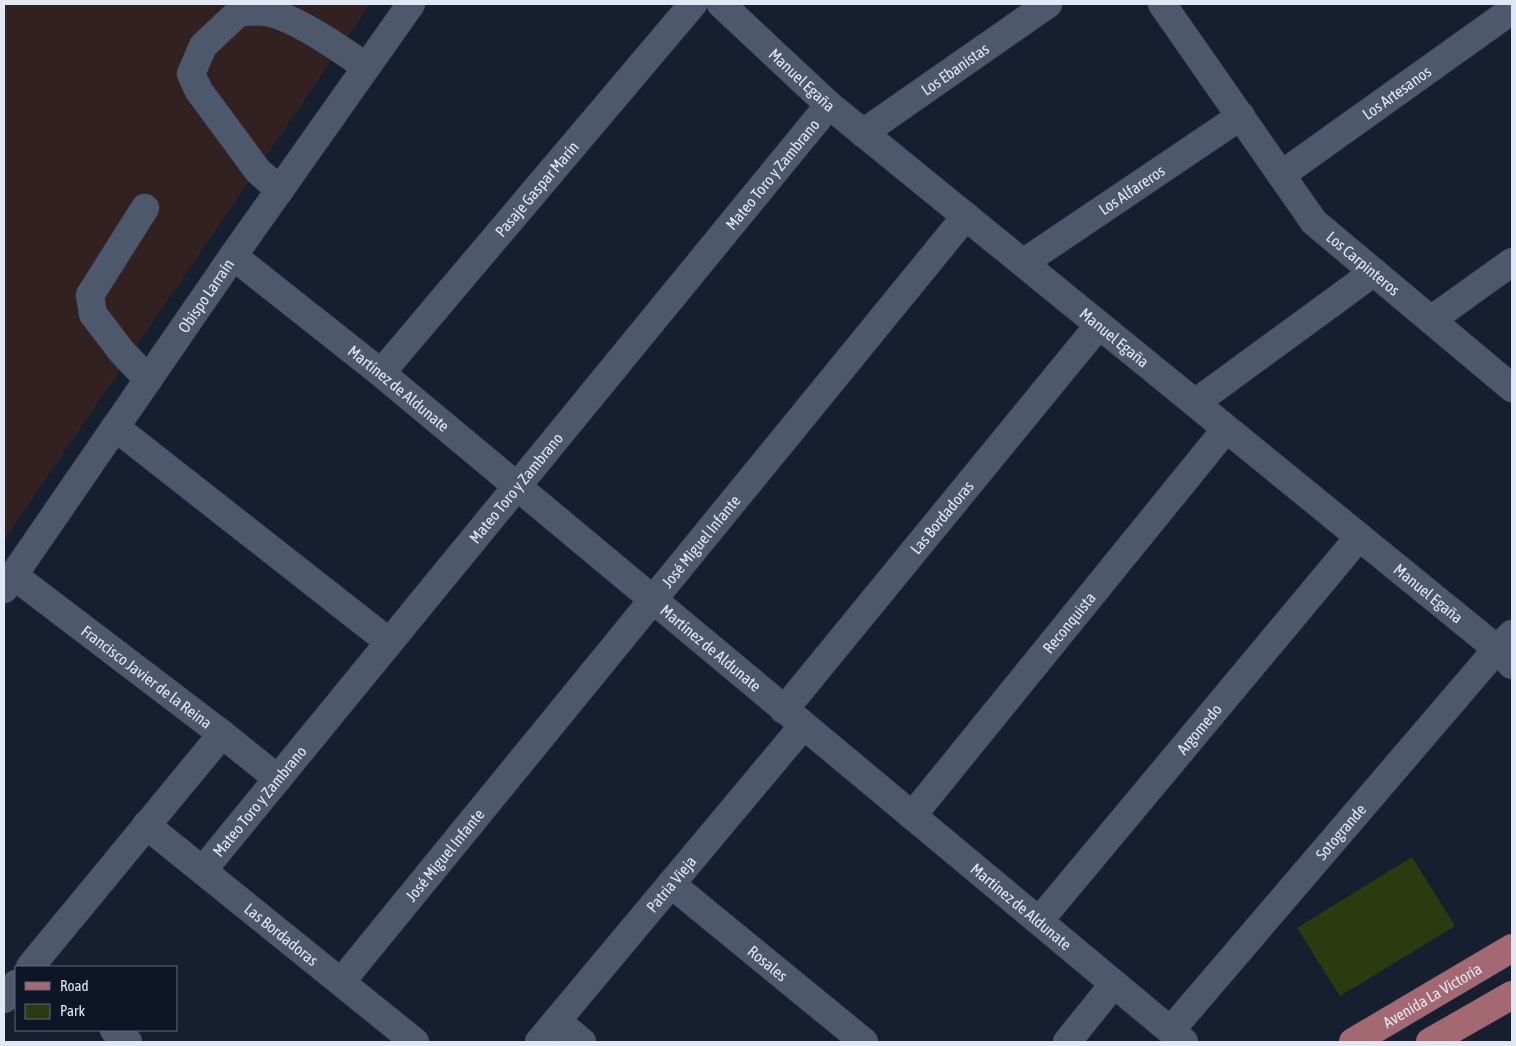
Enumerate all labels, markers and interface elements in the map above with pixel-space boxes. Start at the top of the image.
street label: Los Ebanistas [918,39,992,99]
street label: Manuel Egaña [765,45,838,115]
street label: Los Artesanos [1359,62,1435,123]
street label: Mateo Toro y Zambrano [722,115,823,233]
street label: Pasaje Gaspar Marín [491,138,582,240]
street label: Los Alfareros [1095,161,1168,218]
street label: Los Carpinteros [1323,228,1404,299]
street label: Obispo Larraín [174,255,237,336]
street label: Manuel Egaña [1076,304,1152,371]
street label: Martínez de Aldunate [345,342,453,435]
street label: Mateo Toro y Zambrano [465,429,566,547]
street label: Las Bordadoras [907,477,977,557]
street label: José Miguel Infante [658,491,744,591]
street label: Manuel Egaña [1390,560,1467,627]
street label: Reconquista [1039,589,1099,657]
street label: Martínez de Aldunate [657,601,765,695]
street label: Francisco Javier de la Reina [78,621,215,732]
street label: Argomedo [1173,700,1225,758]
street label: Mateo Toro y Zambrano [209,742,310,860]
street label: Sotogrande [1312,800,1370,863]
street label: José Miguel Infante [402,805,488,905]
street label: Patria Vieja [642,852,700,916]
street label: Martínez de Aldunate [967,859,1075,953]
street label: Las Bordadoras [241,899,322,969]
street label: Rosales [744,942,791,985]
street label: Avenida La Victoria [1380,959,1485,1031]
legend [15,966,178,1031]
text: Road [60,977,89,994]
text: Park [60,1002,85,1019]

